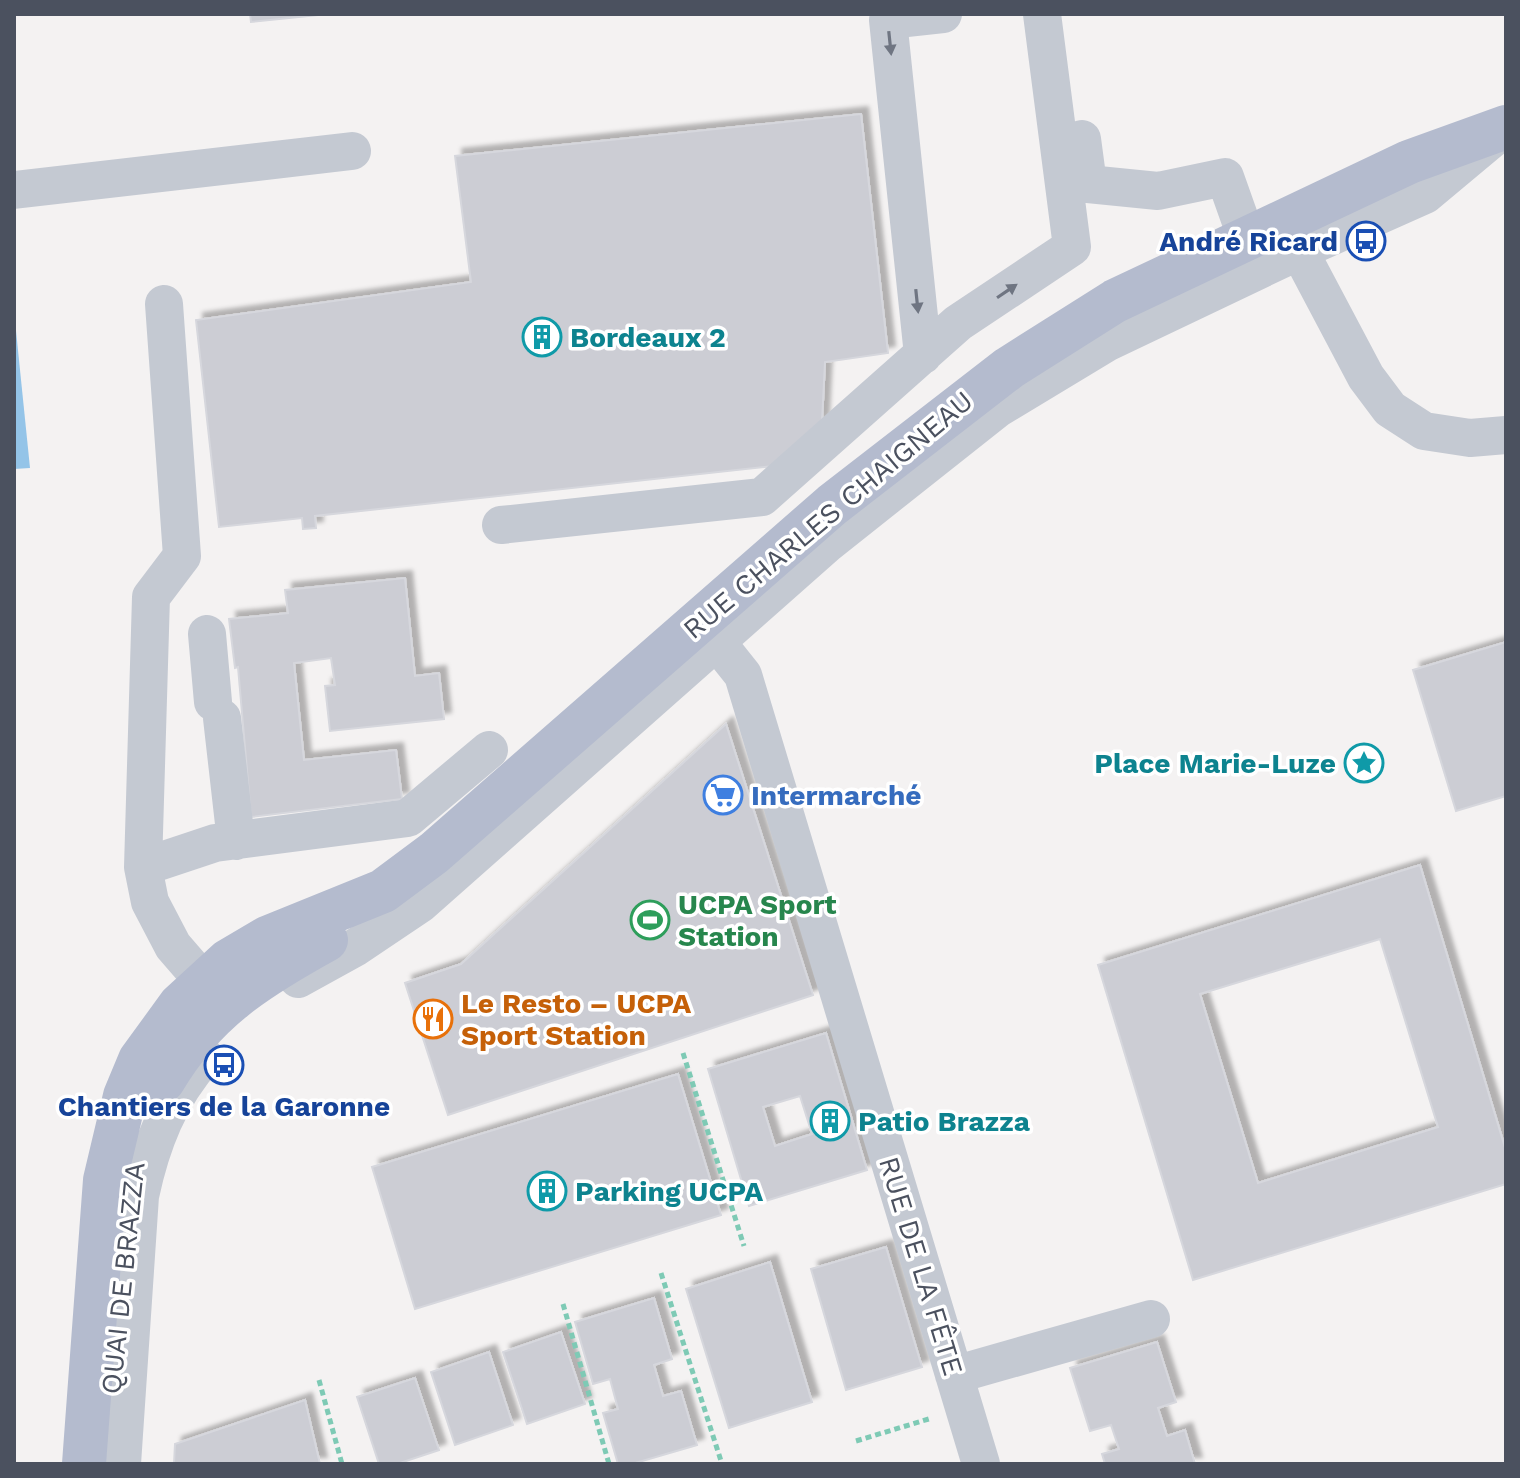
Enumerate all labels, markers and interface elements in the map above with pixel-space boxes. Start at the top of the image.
one-way arrow [884,31,897,56]
bus stop icon: André Ricard [1345,220,1387,262]
place label: André Ricard [1159,225,1338,258]
one-way arrow [996,284,1017,299]
one-way arrow [911,289,924,314]
building icon: Bordeaux 2 [521,316,563,358]
place label: Bordeaux 2 [570,321,726,354]
street label: RUE CHARLES CHAIGNEAU [677,384,979,646]
place icon: Place Marie-Luze [1343,742,1385,784]
place label: Place Marie-Luze [1094,747,1336,780]
supermarket icon: Intermarché [702,774,744,816]
place label: Intermarché [751,779,922,812]
place label: UCPA Sport Station [678,888,836,953]
sports icon: UCPA Sport Station [629,899,671,941]
place label: Le Resto – UCPA Sport Station [461,987,691,1052]
restaurant icon: Le Resto – UCPA Sport Station [412,998,454,1040]
bus stop icon: Chantiers de la Garonne [203,1044,245,1086]
place label: Chantiers de la Garonne [58,1090,390,1123]
building icon: Patio Brazza [809,1100,851,1142]
place label: Patio Brazza [858,1105,1031,1138]
street label: RUE DE LA FÊTE [872,1153,970,1379]
street label: QUAI DE BRAZZA [94,1160,152,1396]
building icon: Parking UCPA [526,1170,568,1212]
place label: Parking UCPA [575,1175,763,1208]

